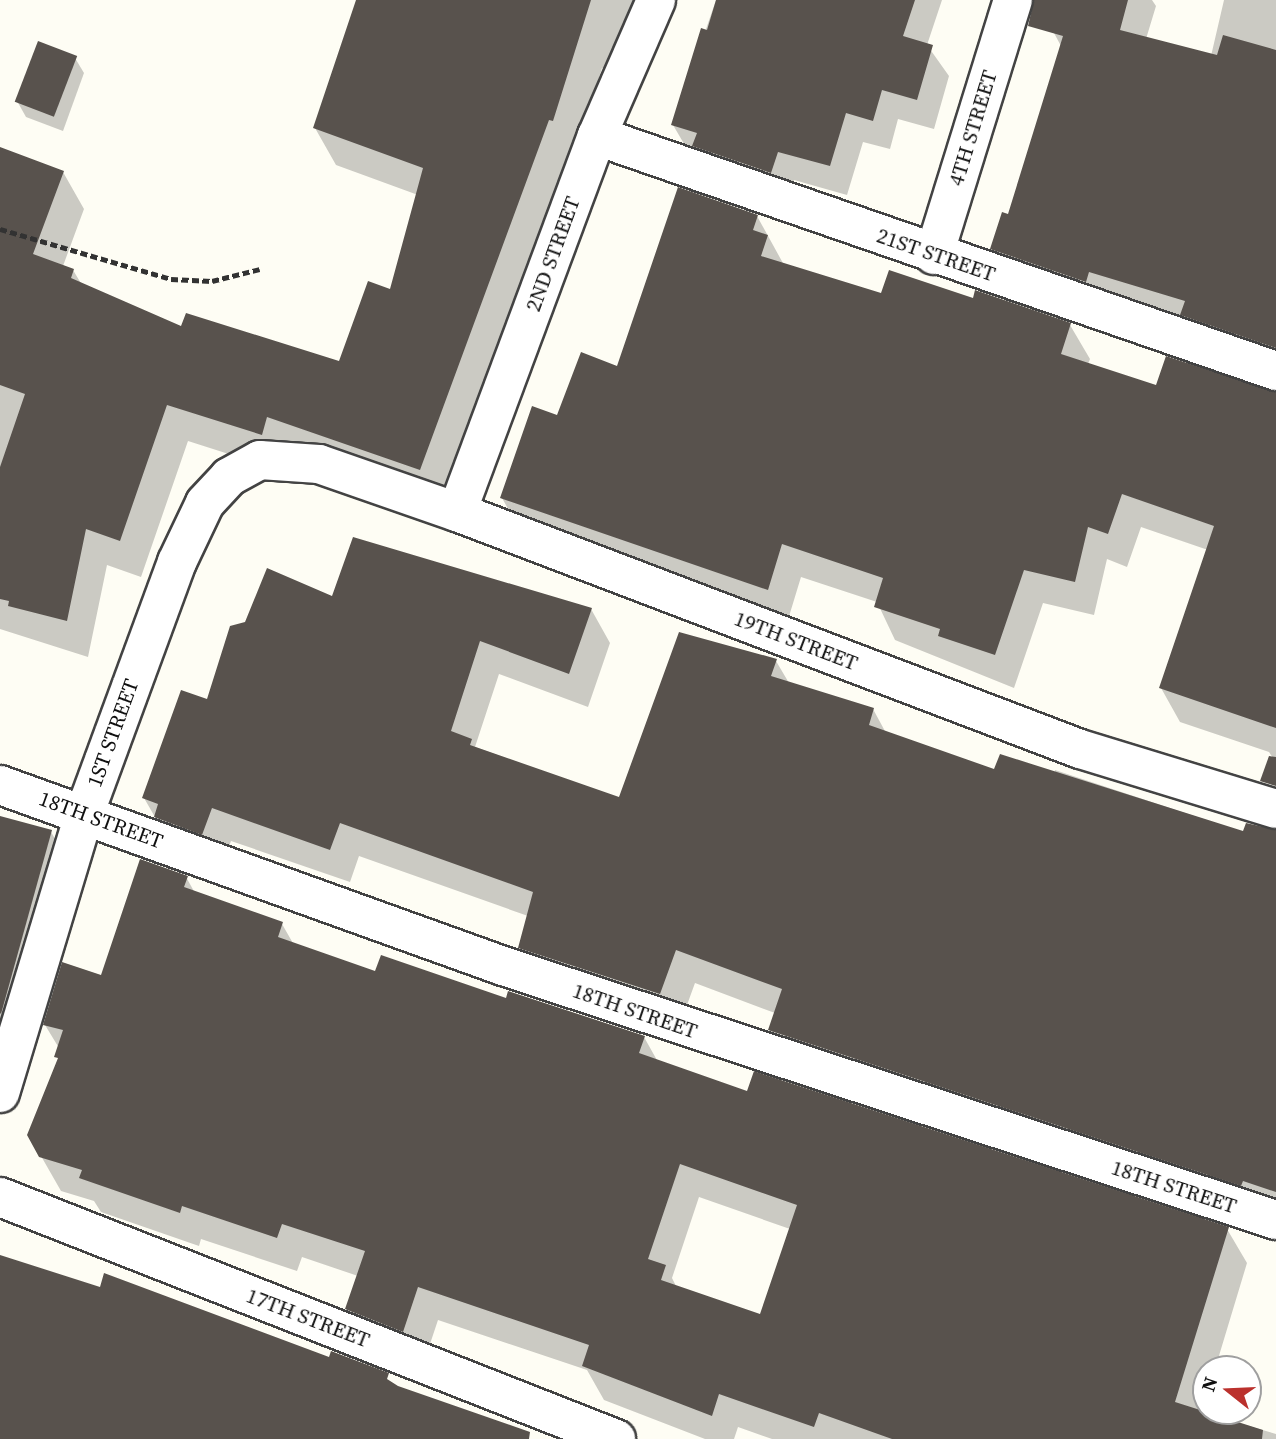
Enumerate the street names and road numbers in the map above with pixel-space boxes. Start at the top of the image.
street label: 4TH STREET [943,67,1003,189]
street label: 2ND STREET [521,193,585,315]
street label: 21ST STREET [873,223,999,287]
street label: 19TH STREET [731,606,861,676]
street label: 1ST STREET [82,675,144,791]
street label: 18TH STREET [36,786,166,854]
street label: 18TH STREET [569,978,701,1044]
street label: 18TH STREET [1108,1155,1240,1219]
street label: 17TH STREET [243,1283,373,1353]

